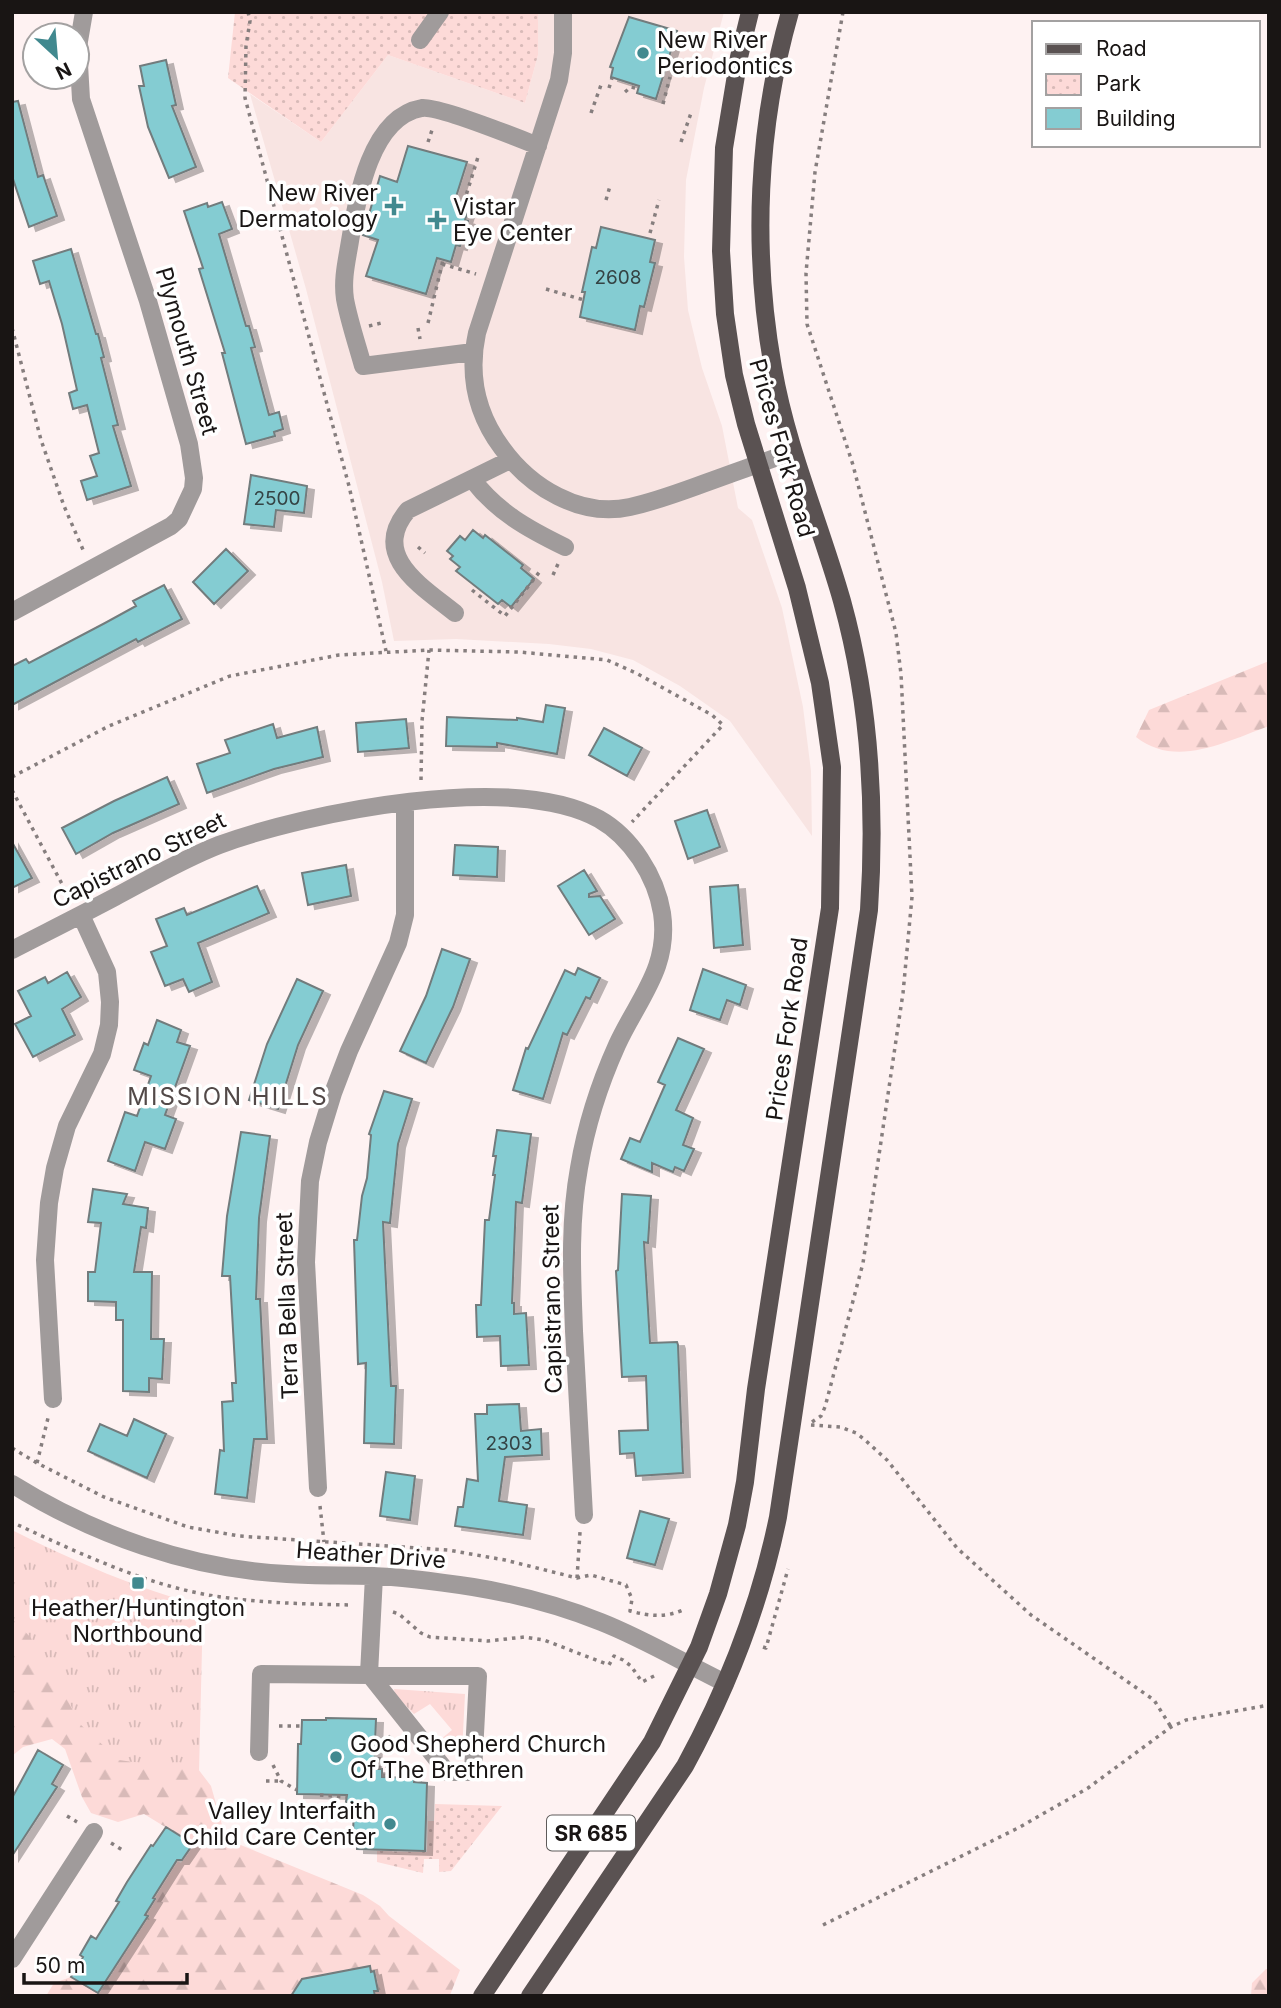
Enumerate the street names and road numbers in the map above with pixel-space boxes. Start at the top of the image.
street label: Plymouth Street [150,264,224,439]
street label: Prices Fork Road [743,355,821,541]
street label: Capistrano Street [48,806,231,914]
street label: Prices Fork Road [760,936,814,1122]
street label: Capistrano Street [536,1204,568,1394]
street label: Terra Bella Street [270,1211,304,1400]
street label: Heather Drive [295,1536,447,1574]
road number: SR 685 [547,1815,635,1850]

